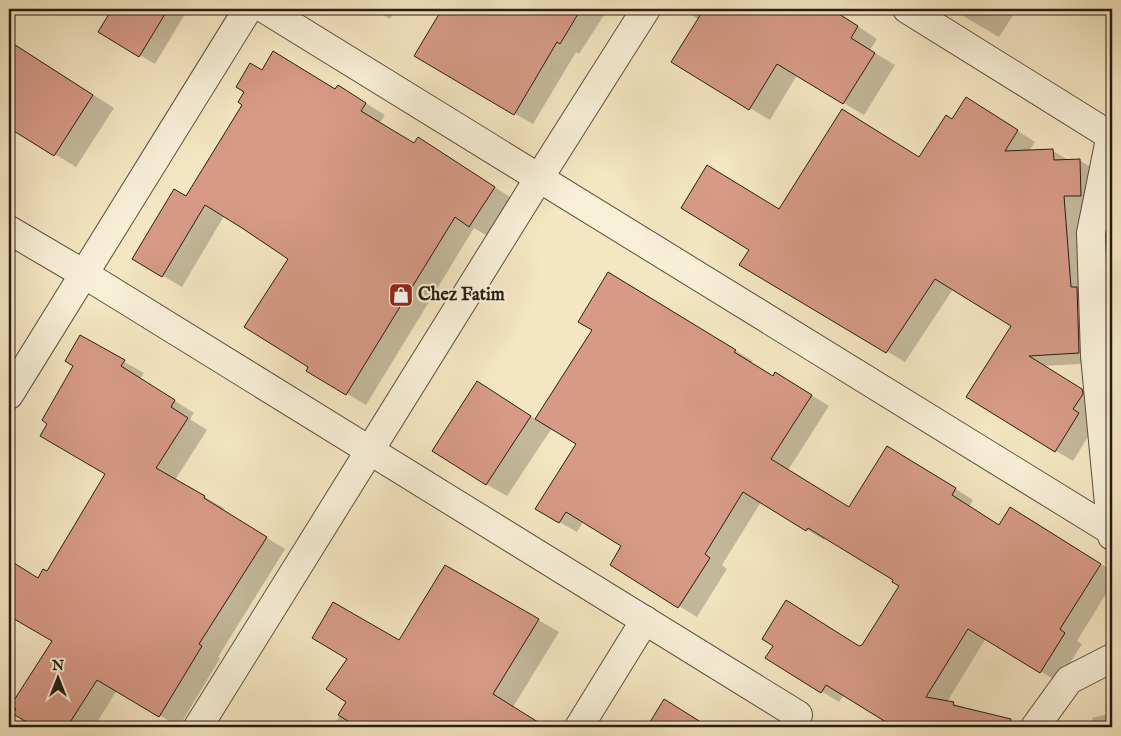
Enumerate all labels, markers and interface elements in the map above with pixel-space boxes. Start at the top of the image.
shop icon: Chez Fatim [388,282,414,308]
place label: Chez Fatim [418,284,505,307]
north arrow [32,654,82,704]
text: N [51,657,64,675]

